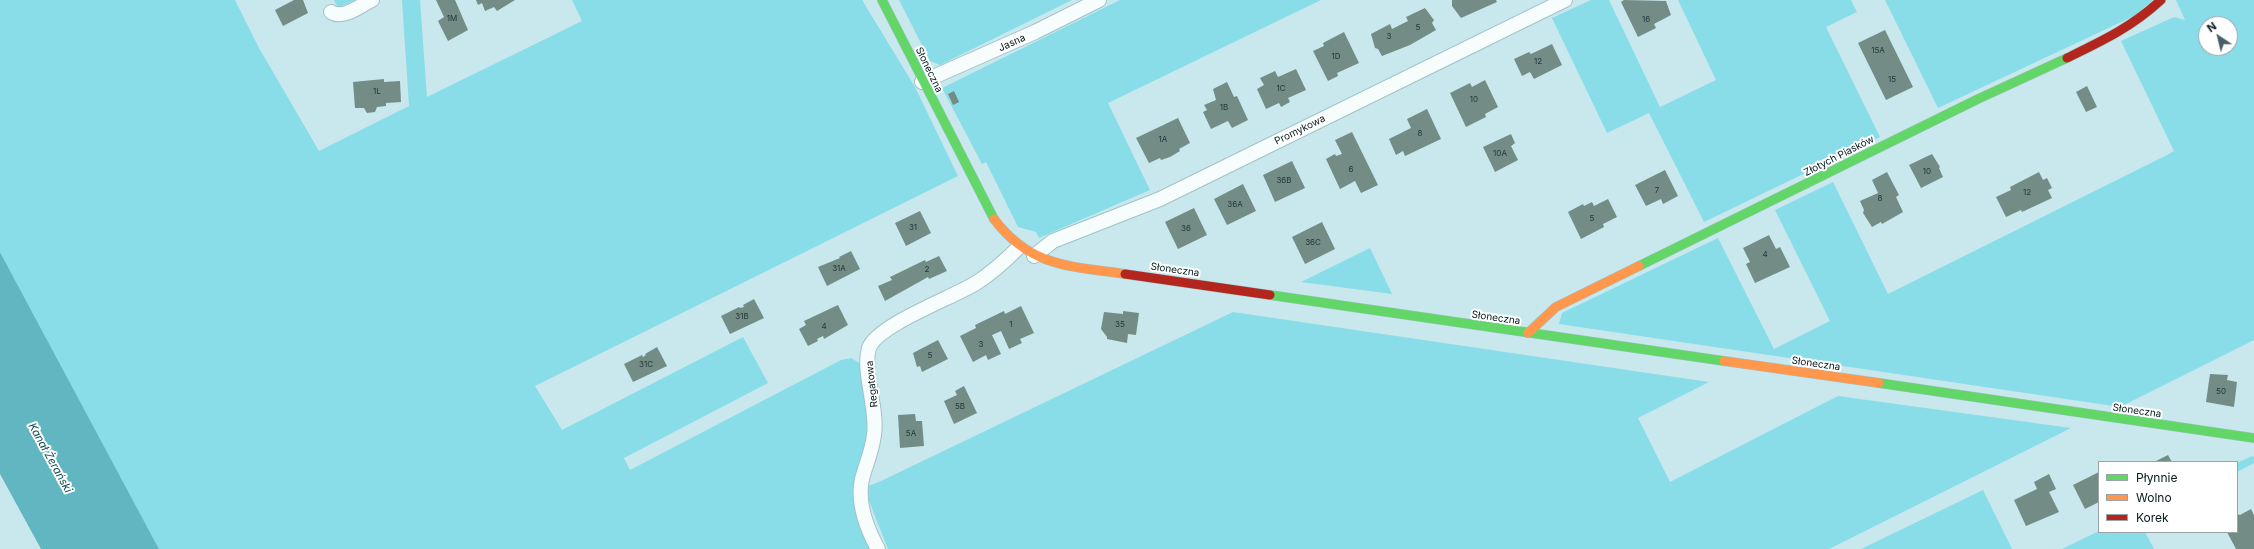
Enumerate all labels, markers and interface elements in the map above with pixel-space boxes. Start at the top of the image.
house number: 1M [447,14,457,24]
house number: 16 [1642,15,1650,25]
north arrow [2198,16,2238,56]
text: N [2204,19,2219,35]
house number: 5 [1416,23,1420,33]
street label: Jasna [997,32,1027,54]
house number: 3 [1387,32,1391,42]
street label: Słoneczna [913,45,945,95]
house number: 15A [1871,46,1885,56]
house number: 1D [1331,52,1341,62]
house number: 12 [1534,57,1542,67]
house number: 15 [1888,75,1896,85]
house number: 1C [1276,84,1286,94]
house number: 1L [373,87,381,97]
house number: 10 [1470,95,1478,105]
house number: 1B [1220,103,1228,113]
street label: Promykowa [1273,113,1327,147]
house number: 8 [1418,129,1422,139]
street label: Złotych Piasków [1802,133,1876,179]
house number: 1A [1159,135,1167,145]
house number: 10A [1493,149,1507,159]
house number: 6 [1349,165,1353,175]
house number: 10 [1923,167,1931,177]
house number: 36B [1276,176,1292,186]
house number: 7 [1655,186,1659,196]
house number: 12 [2023,188,2031,198]
house number: 8 [1878,194,1882,204]
house number: 36A [1227,200,1243,210]
house number: 5 [1590,214,1594,224]
house number: 31 [909,223,917,233]
house number: 36 [1181,224,1191,234]
house number: 36C [1305,238,1321,248]
house number: 4 [1762,250,1768,260]
street label: Słoneczna [1150,261,1200,279]
house number: 31A [832,264,846,274]
house number: 2 [925,265,929,275]
street label: Słoneczna [1471,309,1521,327]
house number: 31B [735,312,749,322]
house number: 1 [1009,320,1013,330]
house number: 35 [1115,320,1125,330]
house number: 4 [821,322,827,332]
house number: 3 [979,340,983,350]
house number: 5 [928,351,932,361]
street label: Słoneczna [1791,355,1841,373]
house number: 31C [639,360,653,370]
street label: Regatowa [864,360,880,408]
house number: 50 [2216,387,2226,397]
house number: 5B [955,402,965,412]
street label: Słoneczna [2112,402,2162,420]
water label: Kanał Żerański [25,421,75,495]
house number: 5A [906,429,916,439]
legend [2098,461,2238,533]
text: Płynnie [2136,470,2177,485]
text: Wolno [2136,490,2172,505]
text: Korek [2136,510,2169,525]

